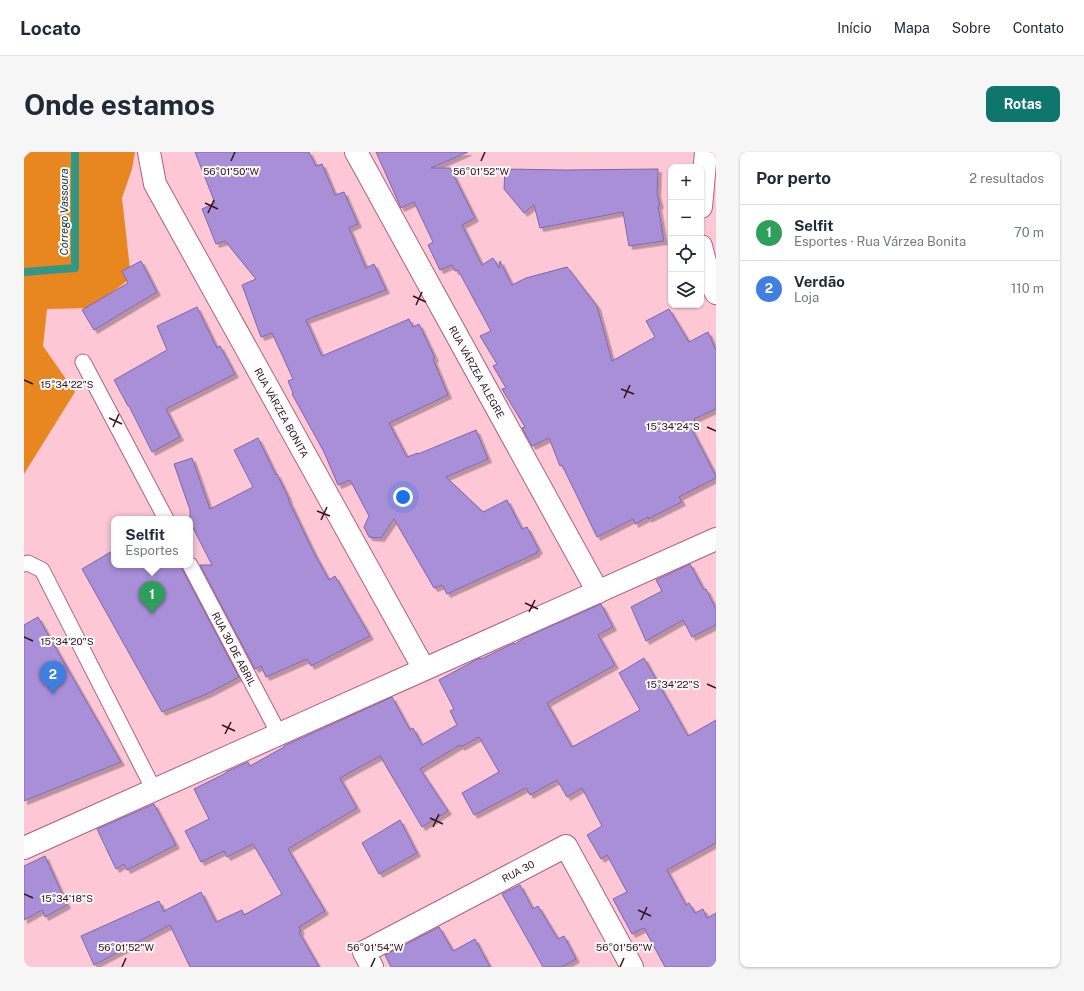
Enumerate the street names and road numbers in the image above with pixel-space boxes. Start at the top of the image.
street label: RUA VÁRZEA ALEGRE [447,324,507,420]
street label: RUA VÁRZEA BONITA [252,366,311,460]
street label: RUA 30 DE ABRIL [210,610,259,689]
street label: RUA 30 [500,858,536,885]

